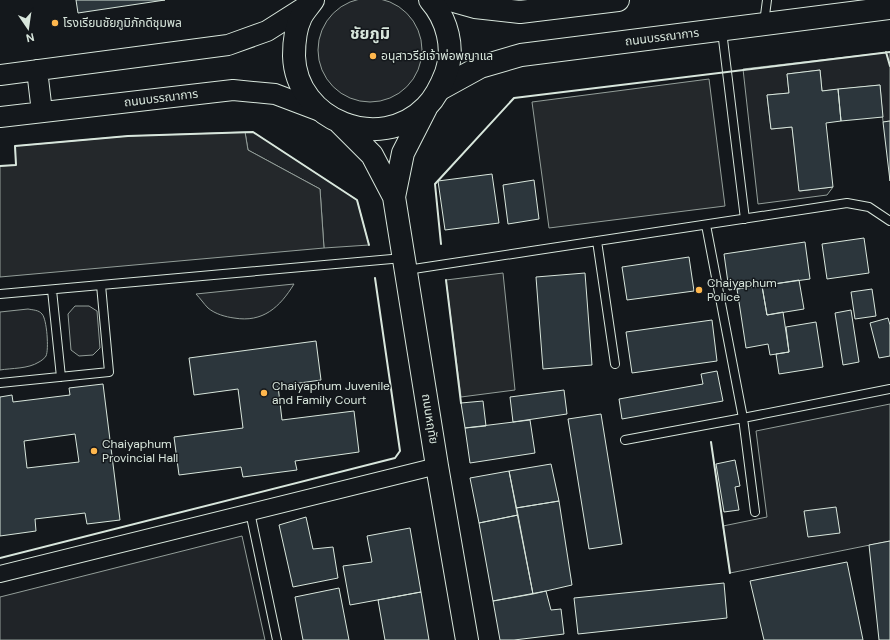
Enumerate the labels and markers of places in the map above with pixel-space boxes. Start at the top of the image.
place label: โรงเรียนชัยภูมิภักดีชุมพล [63,15,182,31]
marker: โรงเรียนชัยภูมิภักดีชุมพล [50,18,60,28]
place label: อนุสาวรีย์เจ้าพ่อพญาแล [381,48,493,64]
marker: อนุสาวรีย์เจ้าพ่อพญาแล [368,51,378,61]
place label: Chaiyaphum Police [707,275,777,305]
marker: Chaiyaphum Police [694,285,704,295]
place label: Chaiyaphum Juvenile and Family Court [272,378,390,408]
marker: Chaiyaphum Juvenile and Family Court [259,388,269,398]
place label: Chaiyaphum Provincial Hall [102,436,178,466]
marker: Chaiyaphum Provincial Hall [89,446,99,456]

